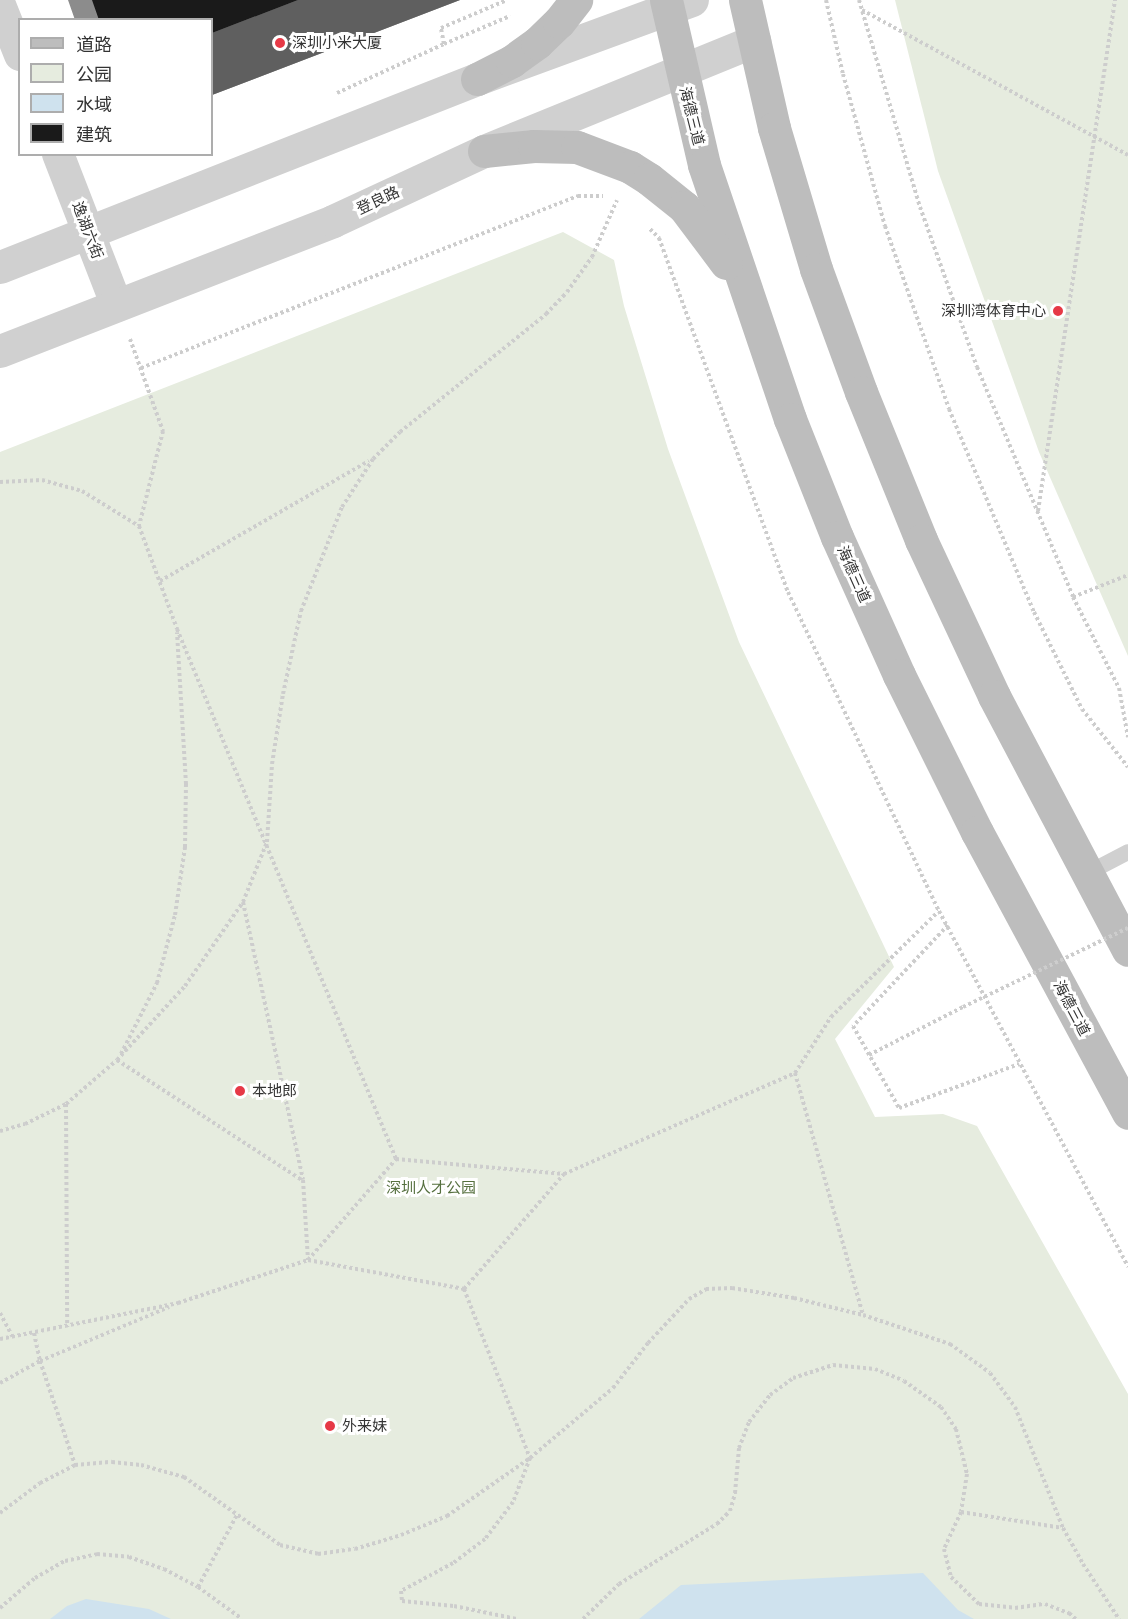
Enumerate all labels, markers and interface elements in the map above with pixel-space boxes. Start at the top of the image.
legend [18,18,213,156]
text: 道路 [76,33,112,56]
place label: 深圳小米大厦 [292,34,382,52]
marker: 深圳小米大厦 [273,36,287,50]
text: 公园 [76,63,112,86]
street label: 海德三道 [676,85,708,147]
text: 水域 [76,93,112,116]
text: 建筑 [76,123,112,146]
street label: 登良路 [354,182,402,218]
street label: 逸湖六街 [69,199,107,261]
place label: 深圳湾体育中心 [941,302,1046,320]
marker: 深圳湾体育中心 [1051,304,1065,318]
street label: 海德三道 [834,543,874,605]
street label: 海德三道 [1050,977,1094,1039]
place label: 本地郎 [252,1082,297,1100]
marker: 本地郎 [233,1084,247,1098]
park label: 深圳人才公园 [386,1179,476,1197]
place label: 外来妹 [342,1417,387,1435]
marker: 外来妹 [323,1419,337,1433]

